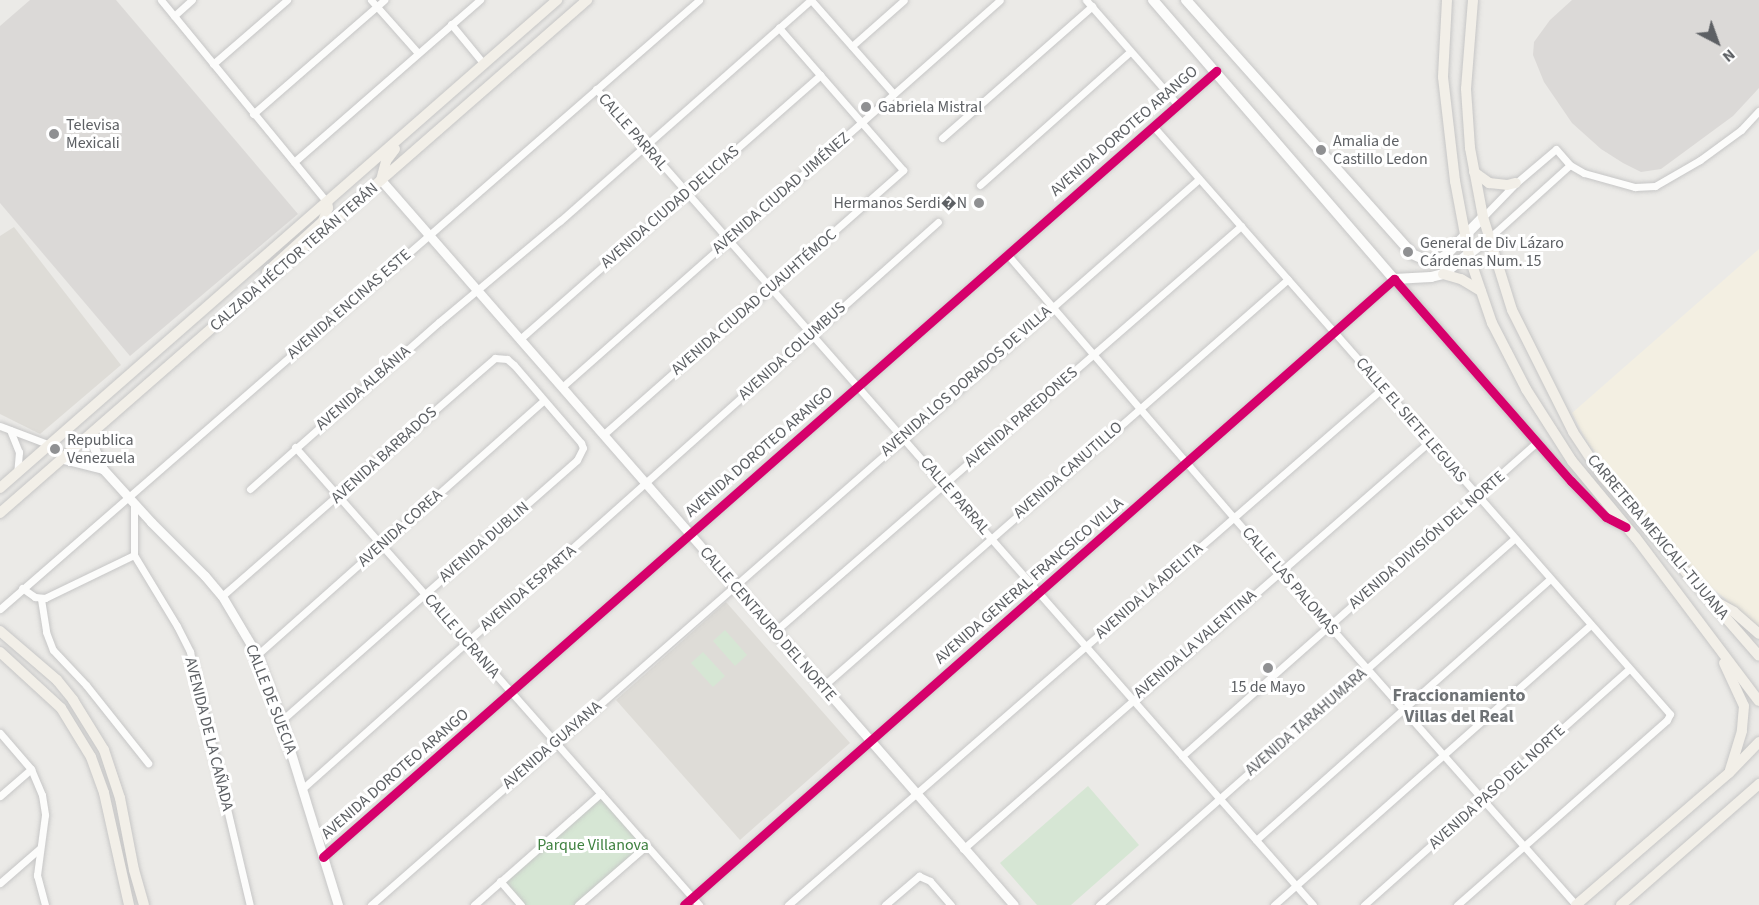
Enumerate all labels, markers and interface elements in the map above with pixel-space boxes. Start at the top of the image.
north arrow [1687,12,1747,72]
text: N [1718,44,1740,67]
street label: AVENIDA DOROTEO ARANGO [1046,62,1202,200]
street label: CALLE PARRAL [594,89,672,175]
place label: Gabriela Mistral [878,97,982,117]
marker: Gabriela Mistral [859,100,873,114]
place label: Televisa Mexicali [66,115,120,153]
marker: Televisa Mexicali [47,127,61,141]
street label: AVENIDA CIUDAD JIMÉNEZ [708,128,854,258]
place label: Amalia de Castillo Ledon [1333,131,1428,169]
street label: AVENIDA CIUDAD DELICIAS [597,142,743,272]
marker: Amalia de Castillo Ledon [1314,143,1328,157]
street label: CALZADA HÉCTOR TERÁN TERÁN [206,179,382,335]
place label: Hermanos Serdi�N [833,193,967,213]
marker: Hermanos Serdi�N [972,196,986,210]
street label: AVENIDA CIUDAD CUAUHTÉMOC [667,225,841,379]
place label: General de Div Lázaro Cárdenas Num. 15 [1420,233,1564,271]
street label: AVENIDA ENCINAS ESTE [283,245,415,363]
marker: General de Div Lázaro Cárdenas Num. 15 [1401,245,1415,259]
street label: AVENIDA COLUMBUS [734,298,850,404]
street label: AVENIDA LOS DORADOS DE VILLA [877,302,1055,460]
street label: AVENIDA ALBÁNIA [312,342,414,434]
street label: CALLE EL SIETE LEGUAS [1352,354,1470,486]
street label: AVENIDA PAREDONES [961,363,1081,471]
street label: AVENIDA DOROTEO ARANGO [681,383,837,521]
street label: AVENIDA BARBADOS [327,403,441,507]
street label: AVENIDA CANUTILLO [1010,417,1126,523]
place label: Republica Venezuela [67,430,135,468]
marker: Republica Venezuela [48,442,62,456]
street label: CARRETERA MEXICALI–TIJUANA [1583,450,1733,624]
street label: CALLE PARRAL [916,453,994,539]
street label: AVENIDA DIVISIÓN DEL NORTE [1345,467,1509,613]
street label: AVENIDA COREA [354,485,446,571]
street label: AVENIDA GENERAL FRANCSICO VILLA [931,494,1127,668]
street label: AVENIDA DUBLIN [435,498,533,586]
street label: CALLE LAS PALOMAS [1238,523,1342,639]
street label: AVENIDA LA ADELITA [1091,539,1207,643]
street label: AVENIDA ESPARTA [476,541,580,635]
street label: CALLE CENTAURO DEL NORTE [696,543,840,705]
street label: AVENIDA LA VALENTINA [1130,586,1260,702]
street label: CALLE UCRANIA [420,590,504,682]
street label: CALLE DE SUECIA [241,642,301,756]
street label: AVENIDA DE LA CAÑADA [181,655,237,813]
marker: 15 de Mayo [1261,661,1275,675]
street label: AVENIDA TARAHUMARA [1241,664,1371,780]
place label: 15 de Mayo [1231,677,1305,697]
district label: Fraccionamiento Villas del Real [1393,686,1525,728]
street label: AVENIDA GUAYANA [499,697,605,793]
street label: AVENIDA DOROTEO ARANGO [317,705,473,843]
street label: AVENIDA PASO DEL NORTE [1425,721,1569,853]
park label: Parque Villanova [537,835,649,855]

